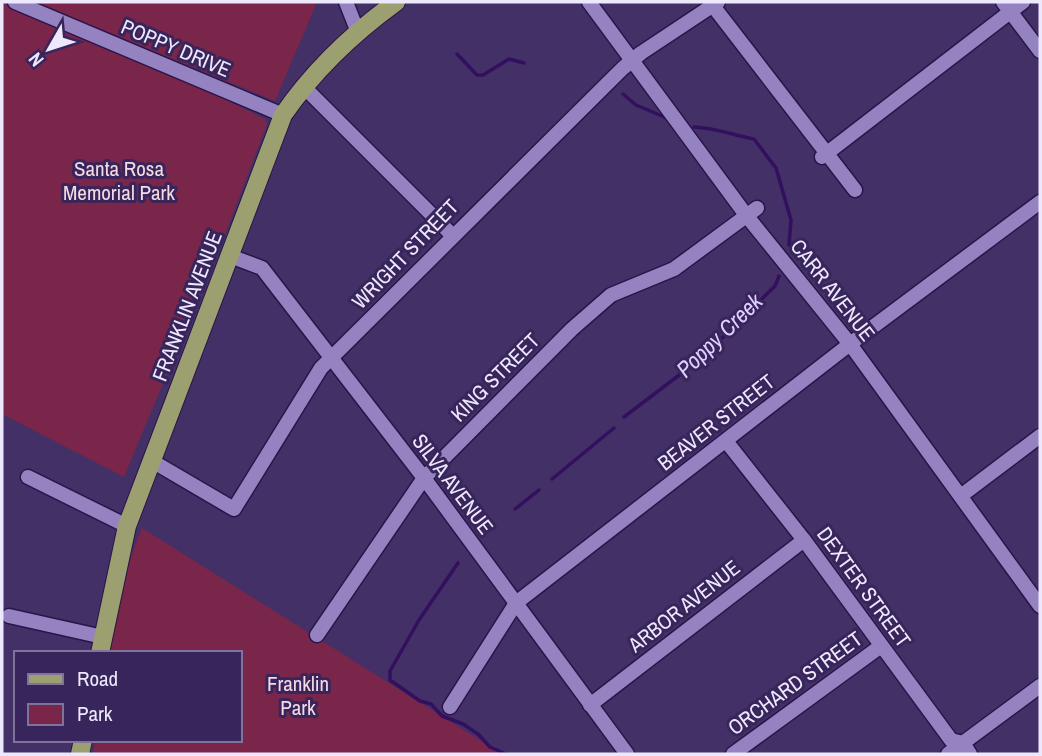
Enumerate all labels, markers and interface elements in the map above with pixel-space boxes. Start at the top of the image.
street label: POPPY DRIVE [117,12,235,84]
north arrow [14,14,84,84]
text: N [22,47,49,72]
park label: Santa Rosa Memorial Park [63,154,175,207]
street label: WRIGHT STREET [345,192,465,315]
street label: FRANKLIN AVENUE [145,227,229,385]
street label: CARR AVENUE [784,233,882,347]
water label: Poppy Creek [669,285,770,384]
street label: KING STREET [444,326,546,428]
street label: BEAVER STREET [651,367,781,477]
street label: SILVA AVENUE [406,428,500,540]
street label: DEXTER STREET [810,521,918,654]
street label: ARBOR AVENUE [621,553,746,659]
street label: ORCHARD STREET [722,624,869,742]
legend [14,651,242,742]
text: Road [77,664,118,693]
park label: Franklin Park [267,669,329,722]
text: Park [77,699,113,728]

